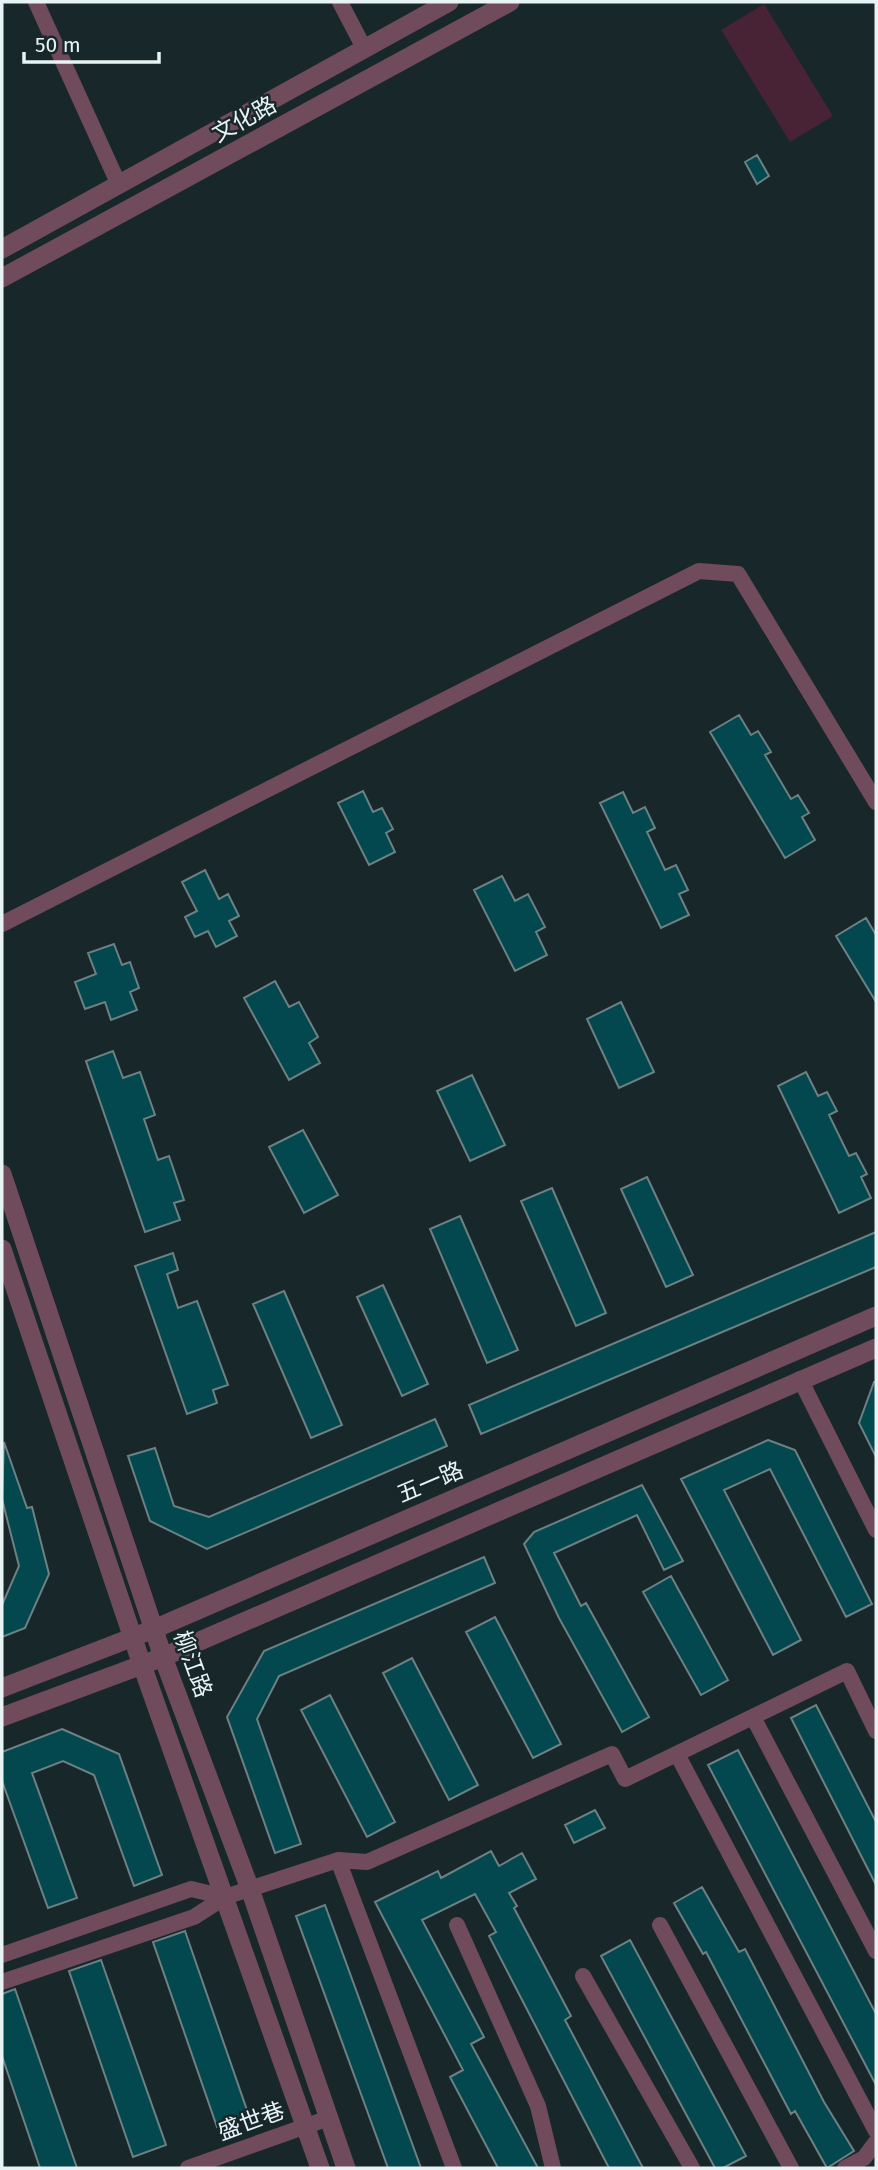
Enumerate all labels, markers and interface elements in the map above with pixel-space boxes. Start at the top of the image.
scale bar [24,21,159,65]
text: 50 m [35,32,81,58]
street label: 文化路 [207,90,281,148]
street label: 五一路 [393,1456,467,1508]
street label: 柳江路 [168,1627,218,1701]
street label: 盛世巷 [214,2096,288,2146]

